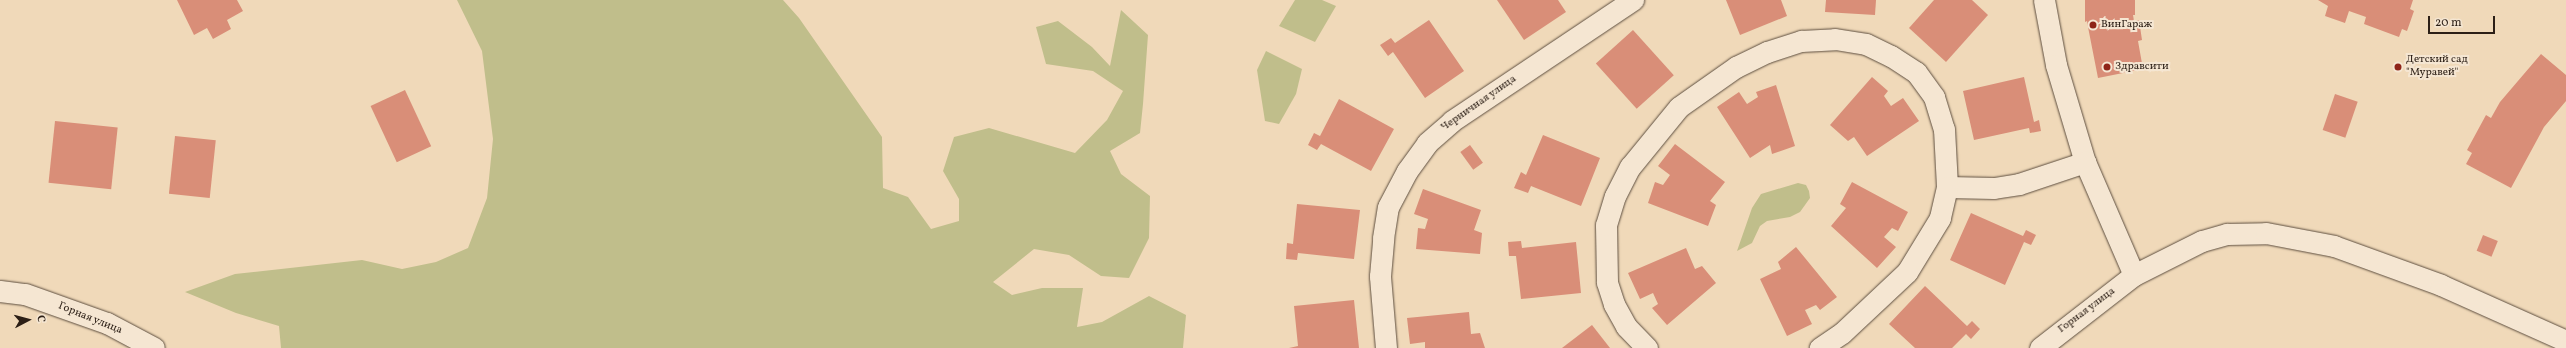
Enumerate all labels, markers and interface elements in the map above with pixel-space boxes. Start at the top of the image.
scale bar [2430,8,2497,34]
text: 20 m [2435,15,2462,31]
place label: ВинГараж [2101,18,2152,32]
marker: ВинГараж [2088,20,2098,30]
place label: Детский сад "Муравей" [2406,54,2468,80]
place label: Здравсити [2115,60,2169,74]
marker: Здравсити [2102,62,2112,72]
marker: Детский сад "Муравей" [2393,62,2403,72]
street label: Черничная улица [1439,73,1519,135]
street label: Горная улица [2056,285,2118,337]
north arrow [8,300,48,340]
street label: Горная улица [56,300,124,338]
text: С [33,314,48,323]

